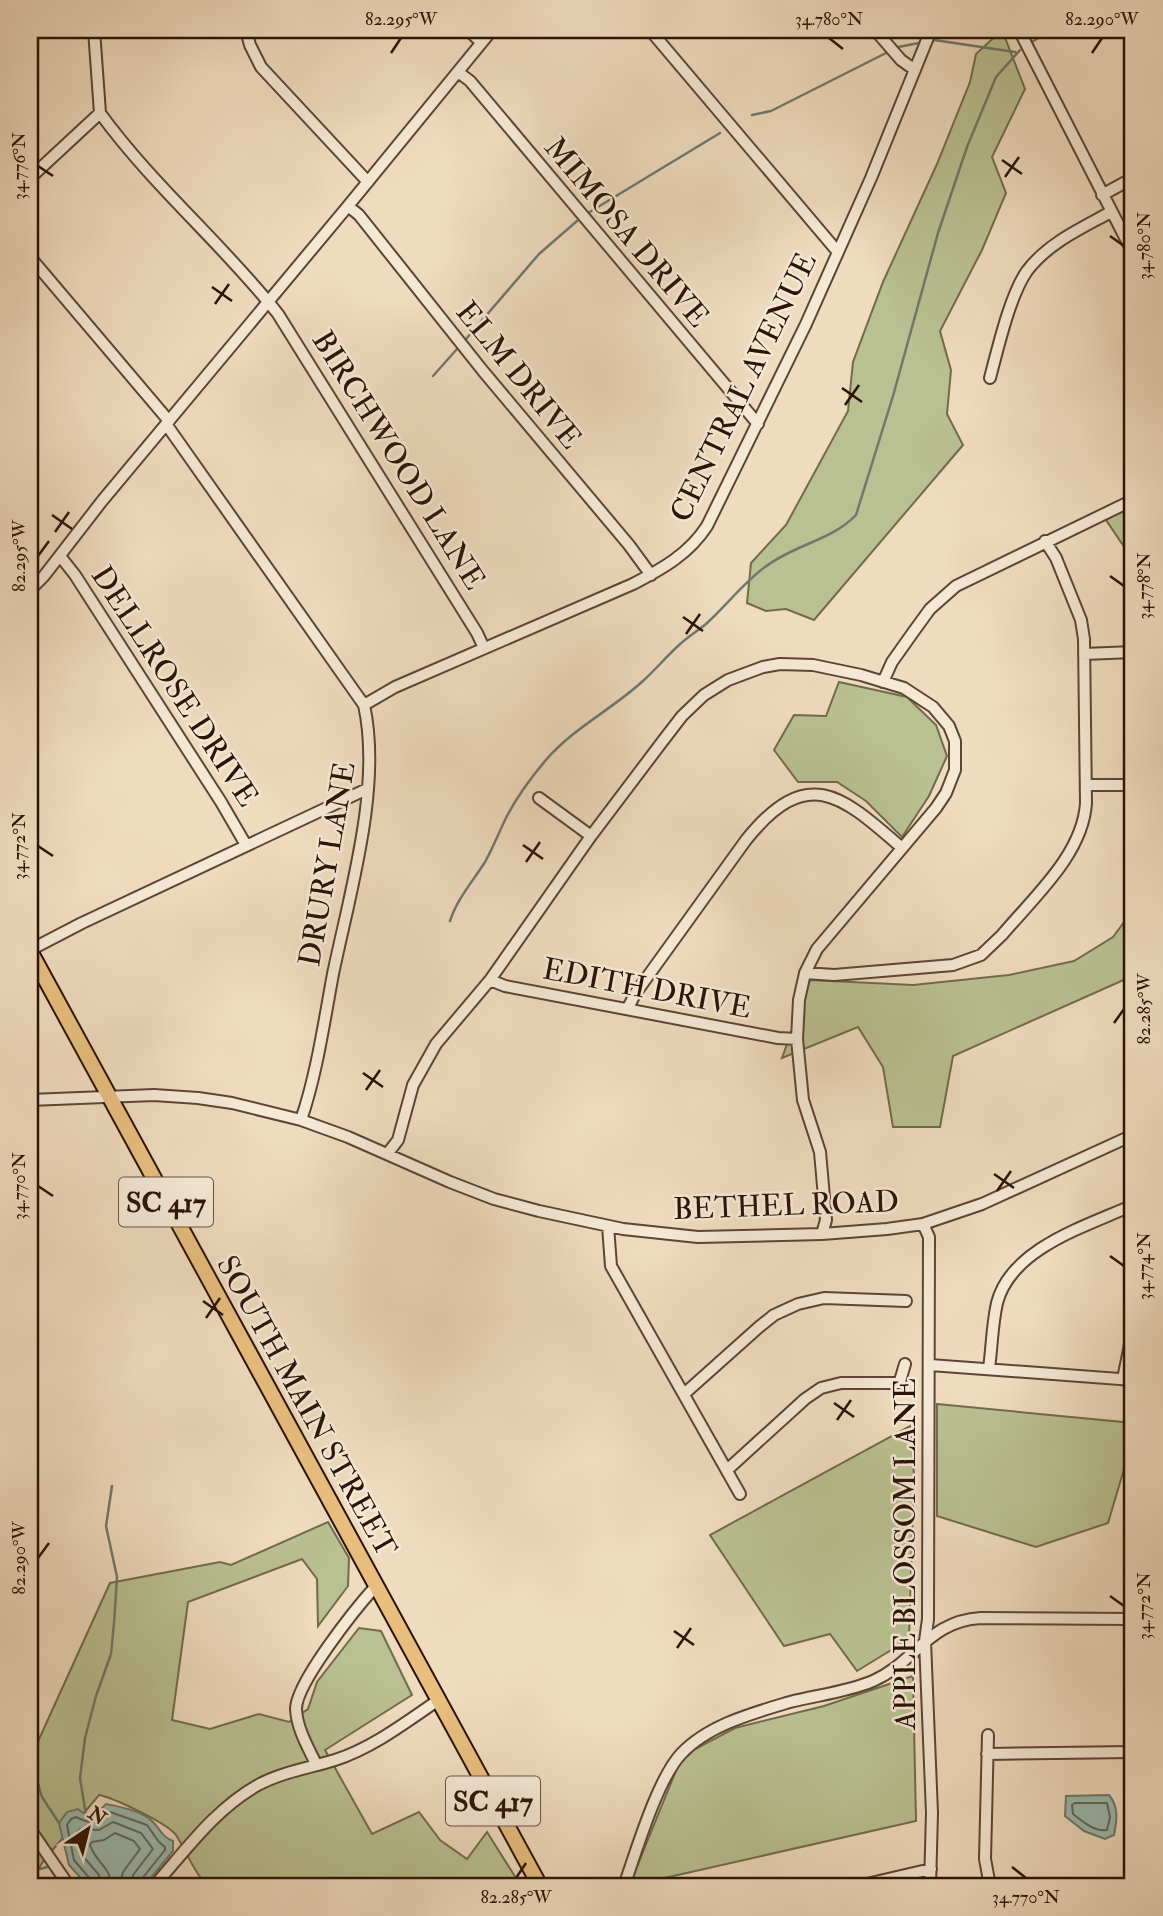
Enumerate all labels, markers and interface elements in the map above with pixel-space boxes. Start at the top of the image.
text: 82.295°W [365,8,438,31]
text: 34.780°N [795,8,863,31]
text: 82.290°W [1065,8,1139,31]
street label: MIMOSA DRIVE [536,130,717,335]
text: 34.776°N [8,132,31,200]
text: 34.780°N [1133,212,1156,280]
street label: CENTRAL AVENUE [662,246,825,528]
street label: ELM DRIVE [448,294,589,457]
street label: BIRCHWOOD LANE [304,324,493,597]
text: 82.295°W [8,519,31,592]
text: 34.778°N [1133,552,1156,620]
street label: DELLROSE DRIVE [83,559,266,814]
street label: DRURY LANE [291,759,364,969]
text: 34.772°N [8,812,31,880]
street label: EDITH DRIVE [540,950,754,1027]
text: 82.285°W [1133,973,1156,1045]
text: 34.770°N [8,1152,31,1220]
road number: SC 417 [119,1178,213,1226]
street label: BETHEL ROAD [672,1183,900,1228]
text: 34.774°N [1133,1232,1156,1300]
street label: SOUTH MAIN STREET [208,1249,405,1563]
street label: APPLE BLOSSOM LANE [887,1378,924,1731]
text: 82.290°W [8,1521,31,1595]
text: 34.772°N [1133,1572,1156,1640]
road number: SC 417 [446,1776,540,1826]
north arrow [52,1794,122,1864]
text: N [83,1801,112,1831]
text: 82.285°W [480,1886,552,1909]
text: 34.770°N [992,1886,1060,1909]

